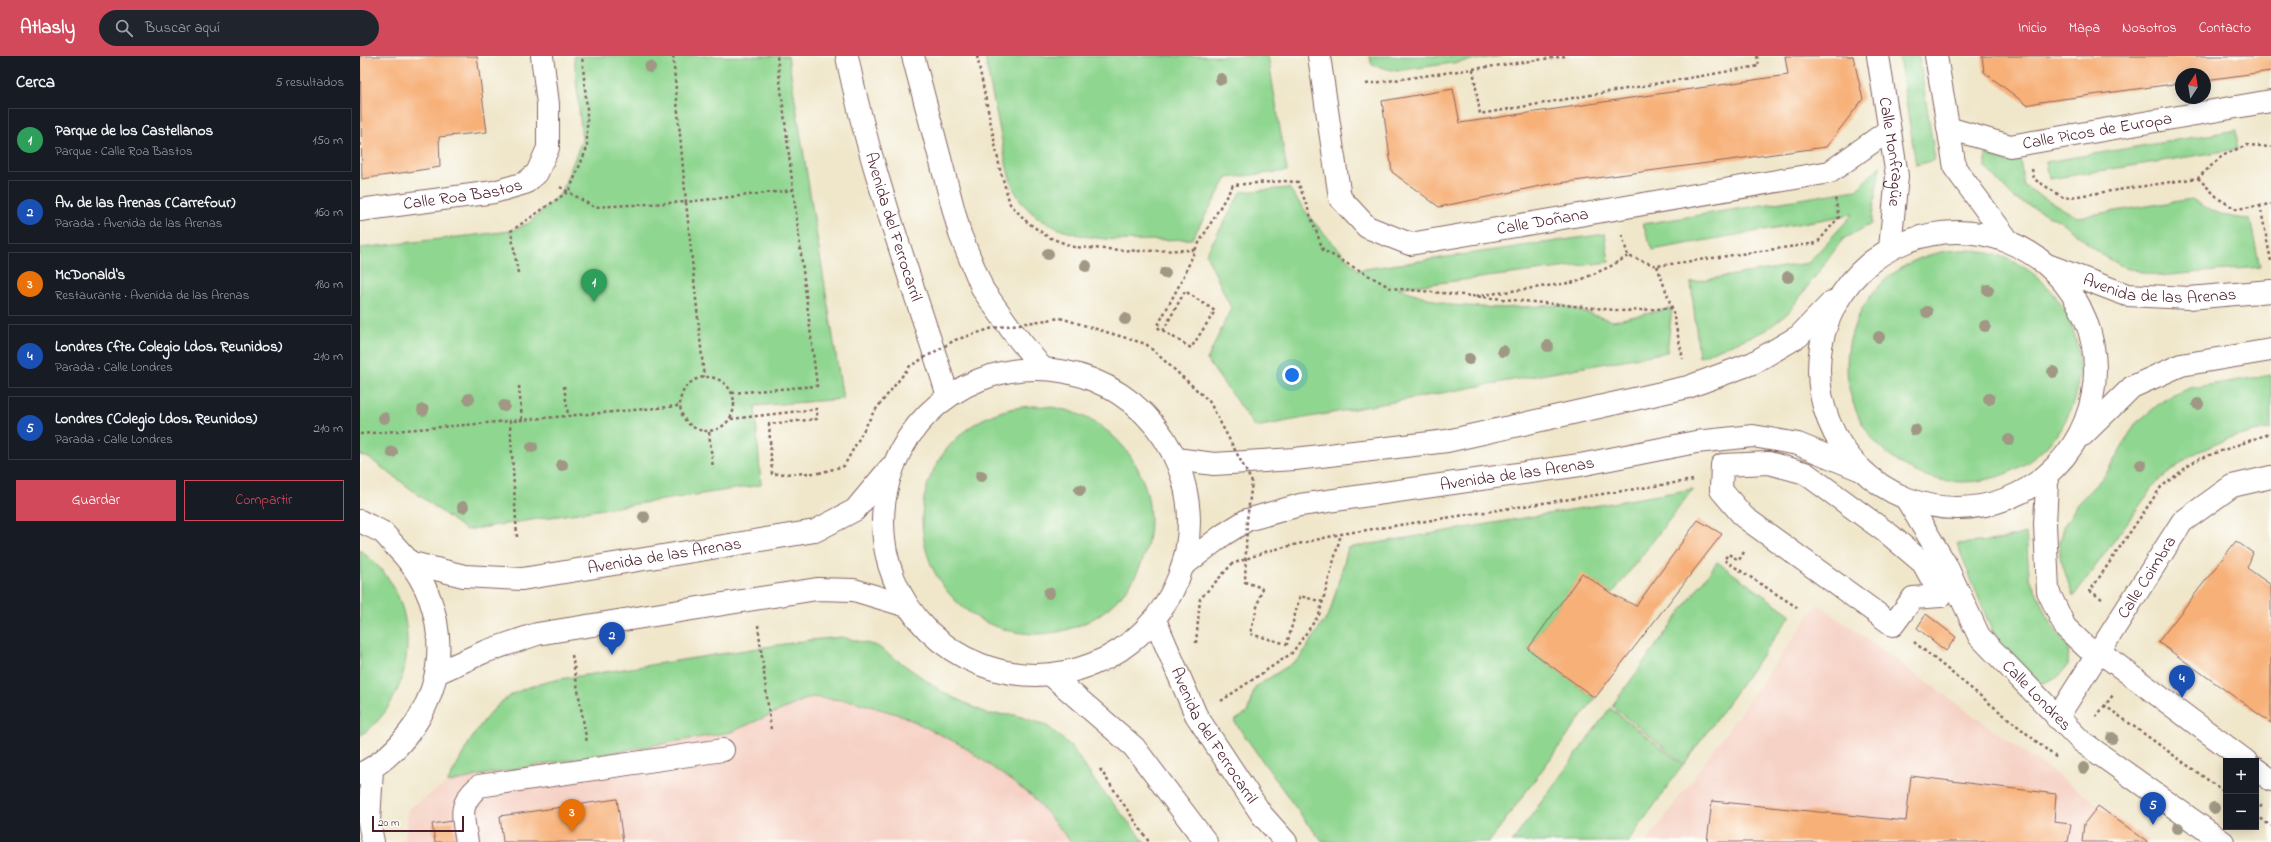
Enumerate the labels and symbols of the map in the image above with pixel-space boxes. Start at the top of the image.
north arrow [2175,68,2211,104]
street label: Calle Monfragüe [1872,95,1910,208]
street label: Calle Picos de Europa [2020,106,2174,156]
street label: Avenida del Ferrocarril [858,149,929,305]
street label: Calle Roa Bastos [402,172,525,217]
street label: Calle Doñana [1495,201,1590,241]
street label: Avenida de las Arenas [2079,267,2237,311]
pin: 1 [581,269,607,302]
your location [1282,365,1302,385]
street label: Avenida de las Arenas [1438,450,1597,497]
street label: Avenida de las Arenas [586,531,743,581]
street label: Calle Coimbra [2111,531,2183,624]
pin: 2 [599,622,625,655]
street label: Calle Londres [1996,654,2077,737]
street label: Avenida del Ferrocarril [1164,663,1264,809]
pin: 4 [2169,665,2195,698]
pin: 5 [2140,792,2166,825]
pin: 3 [559,799,585,832]
scale bar [372,814,464,833]

